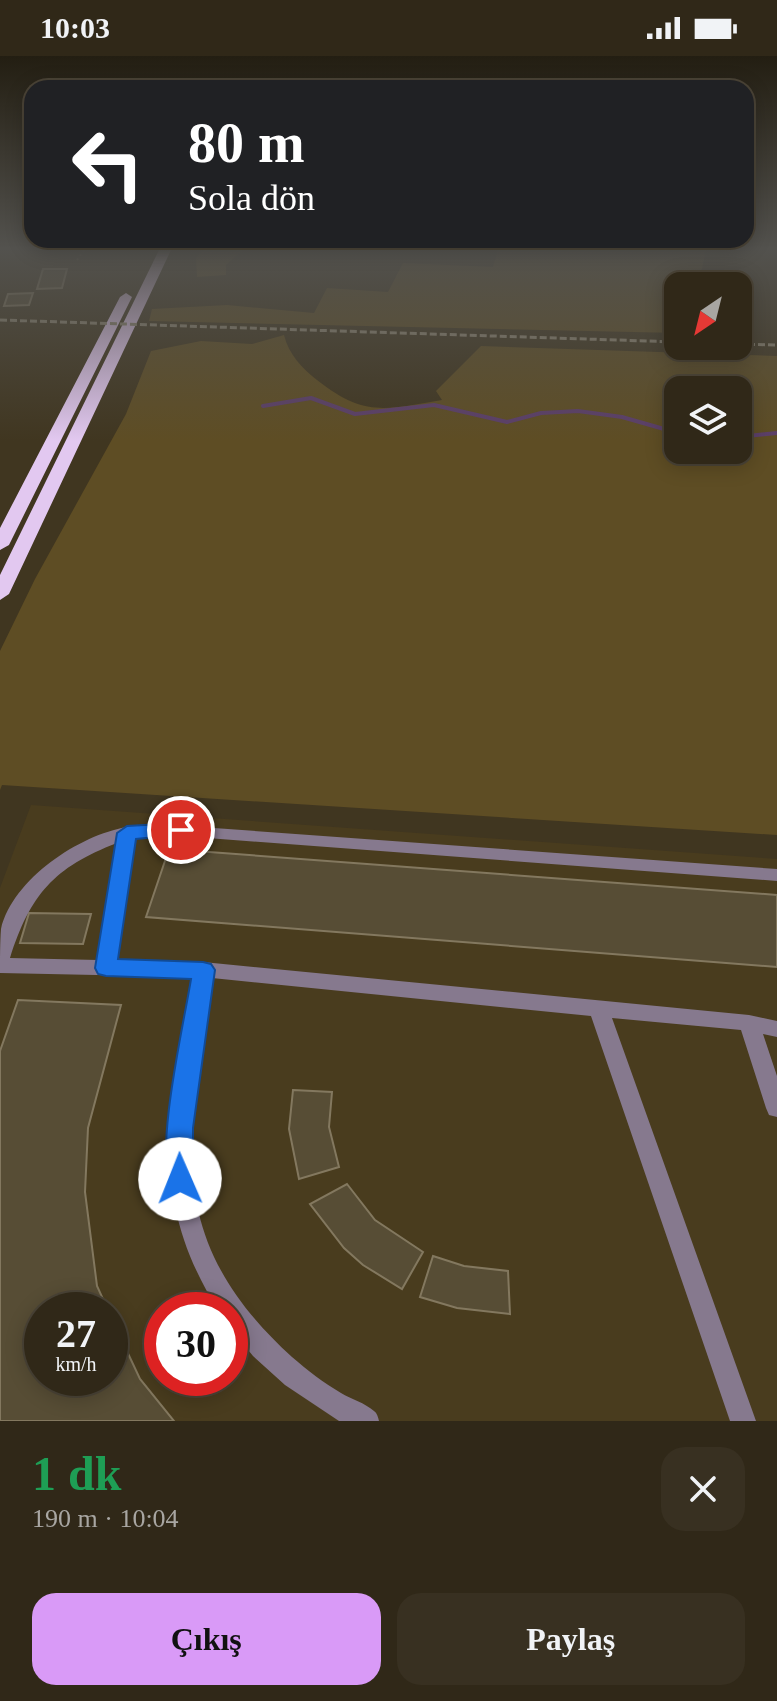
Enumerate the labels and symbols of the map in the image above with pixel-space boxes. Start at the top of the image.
north arrow [664,272,752,360]
pin [147,796,215,864]
position arrow [138,1137,222,1221]
speed limit sign: 30 [144,1292,248,1396]

